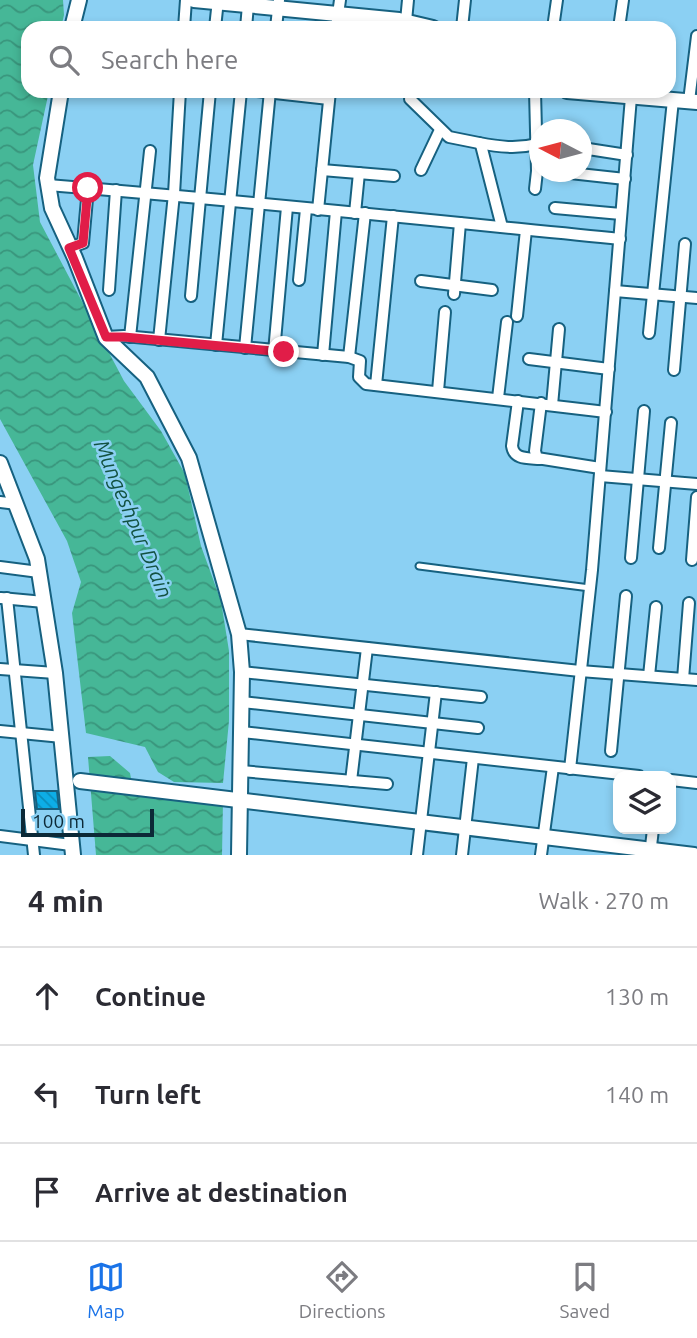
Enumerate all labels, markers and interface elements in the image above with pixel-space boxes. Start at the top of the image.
search box [21,21,676,98]
icon: search [45,41,83,79]
text: Search here [101,45,238,74]
north arrow [529,119,592,182]
route start [72,172,103,203]
route end [268,336,299,367]
water label: Mungeshpur Drain [90,436,178,601]
map controls [613,771,676,834]
button: layers [613,771,676,834]
scale bar [21,806,154,838]
text: 100 m [32,810,85,832]
text: 4 min [28,884,104,918]
text: Walk · 270 m [538,888,669,913]
icon: ahead [28,977,66,1015]
text: Continue [95,982,206,1011]
text: 130 m [605,984,669,1009]
icon: left [28,1075,66,1113]
text: Turn left [95,1080,201,1109]
text: 140 m [605,1082,669,1107]
icon: arrive [28,1173,66,1211]
text: Arrive at destination [95,1178,348,1207]
tab: Map [87,1258,125,1322]
tab: Directions [299,1258,386,1322]
tab: Saved [559,1258,610,1322]

